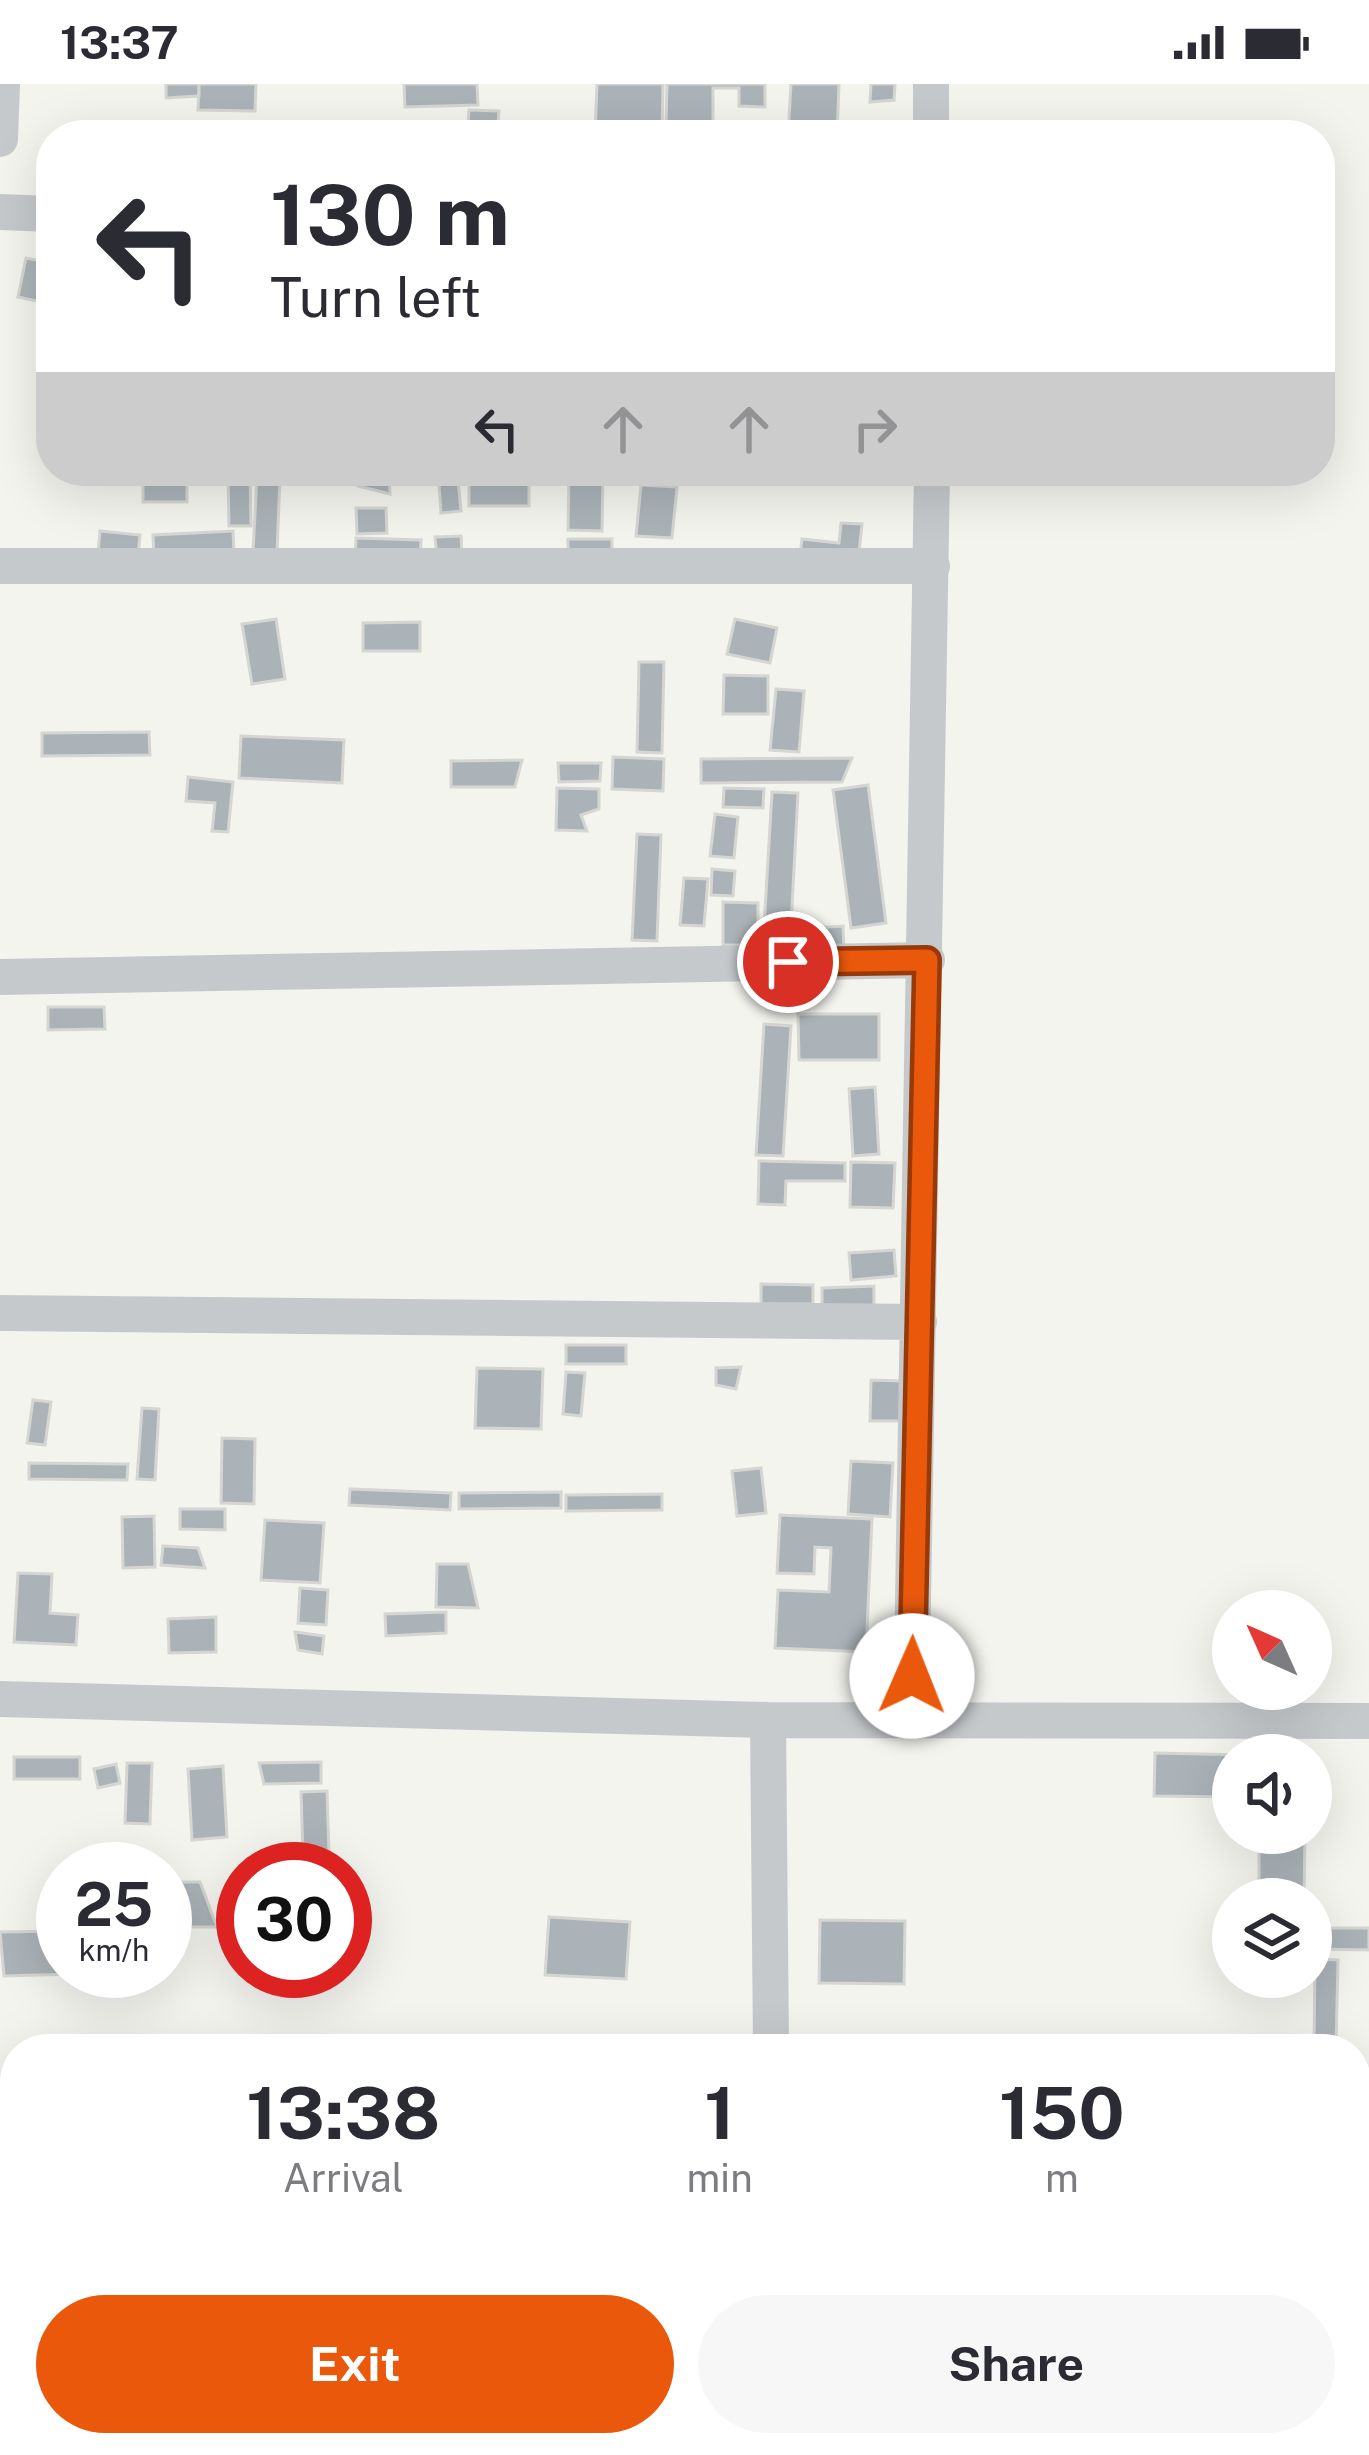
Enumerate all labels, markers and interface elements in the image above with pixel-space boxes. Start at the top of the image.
text: 13:37 [60,16,179,69]
text: 130 m [270,165,510,264]
icon: left [72,168,228,324]
text: Turn left [270,266,481,329]
icon: left [464,396,530,462]
icon: ahead [590,396,656,462]
icon: ahead [716,396,782,462]
icon: right [842,396,908,462]
pin [737,911,839,1013]
icon: arrive [755,929,821,995]
north arrow [1212,1590,1332,1710]
map controls [1212,1590,1332,1998]
position arrow [849,1613,975,1739]
button: sound [1212,1734,1332,1854]
speed limit sign: 30 [216,1842,372,1998]
text: 25 [75,1869,153,1940]
button: layers [1212,1878,1332,1998]
text: km/h [79,1932,149,1968]
text: 13:38 [246,2071,440,2155]
text: 1 [704,2071,735,2155]
text: 150 [999,2071,1125,2155]
text: Arrival [283,2155,403,2201]
text: min [687,2155,753,2201]
text: m [1045,2155,1079,2201]
button: Exit [36,2295,674,2433]
button: Share [698,2295,1335,2433]

